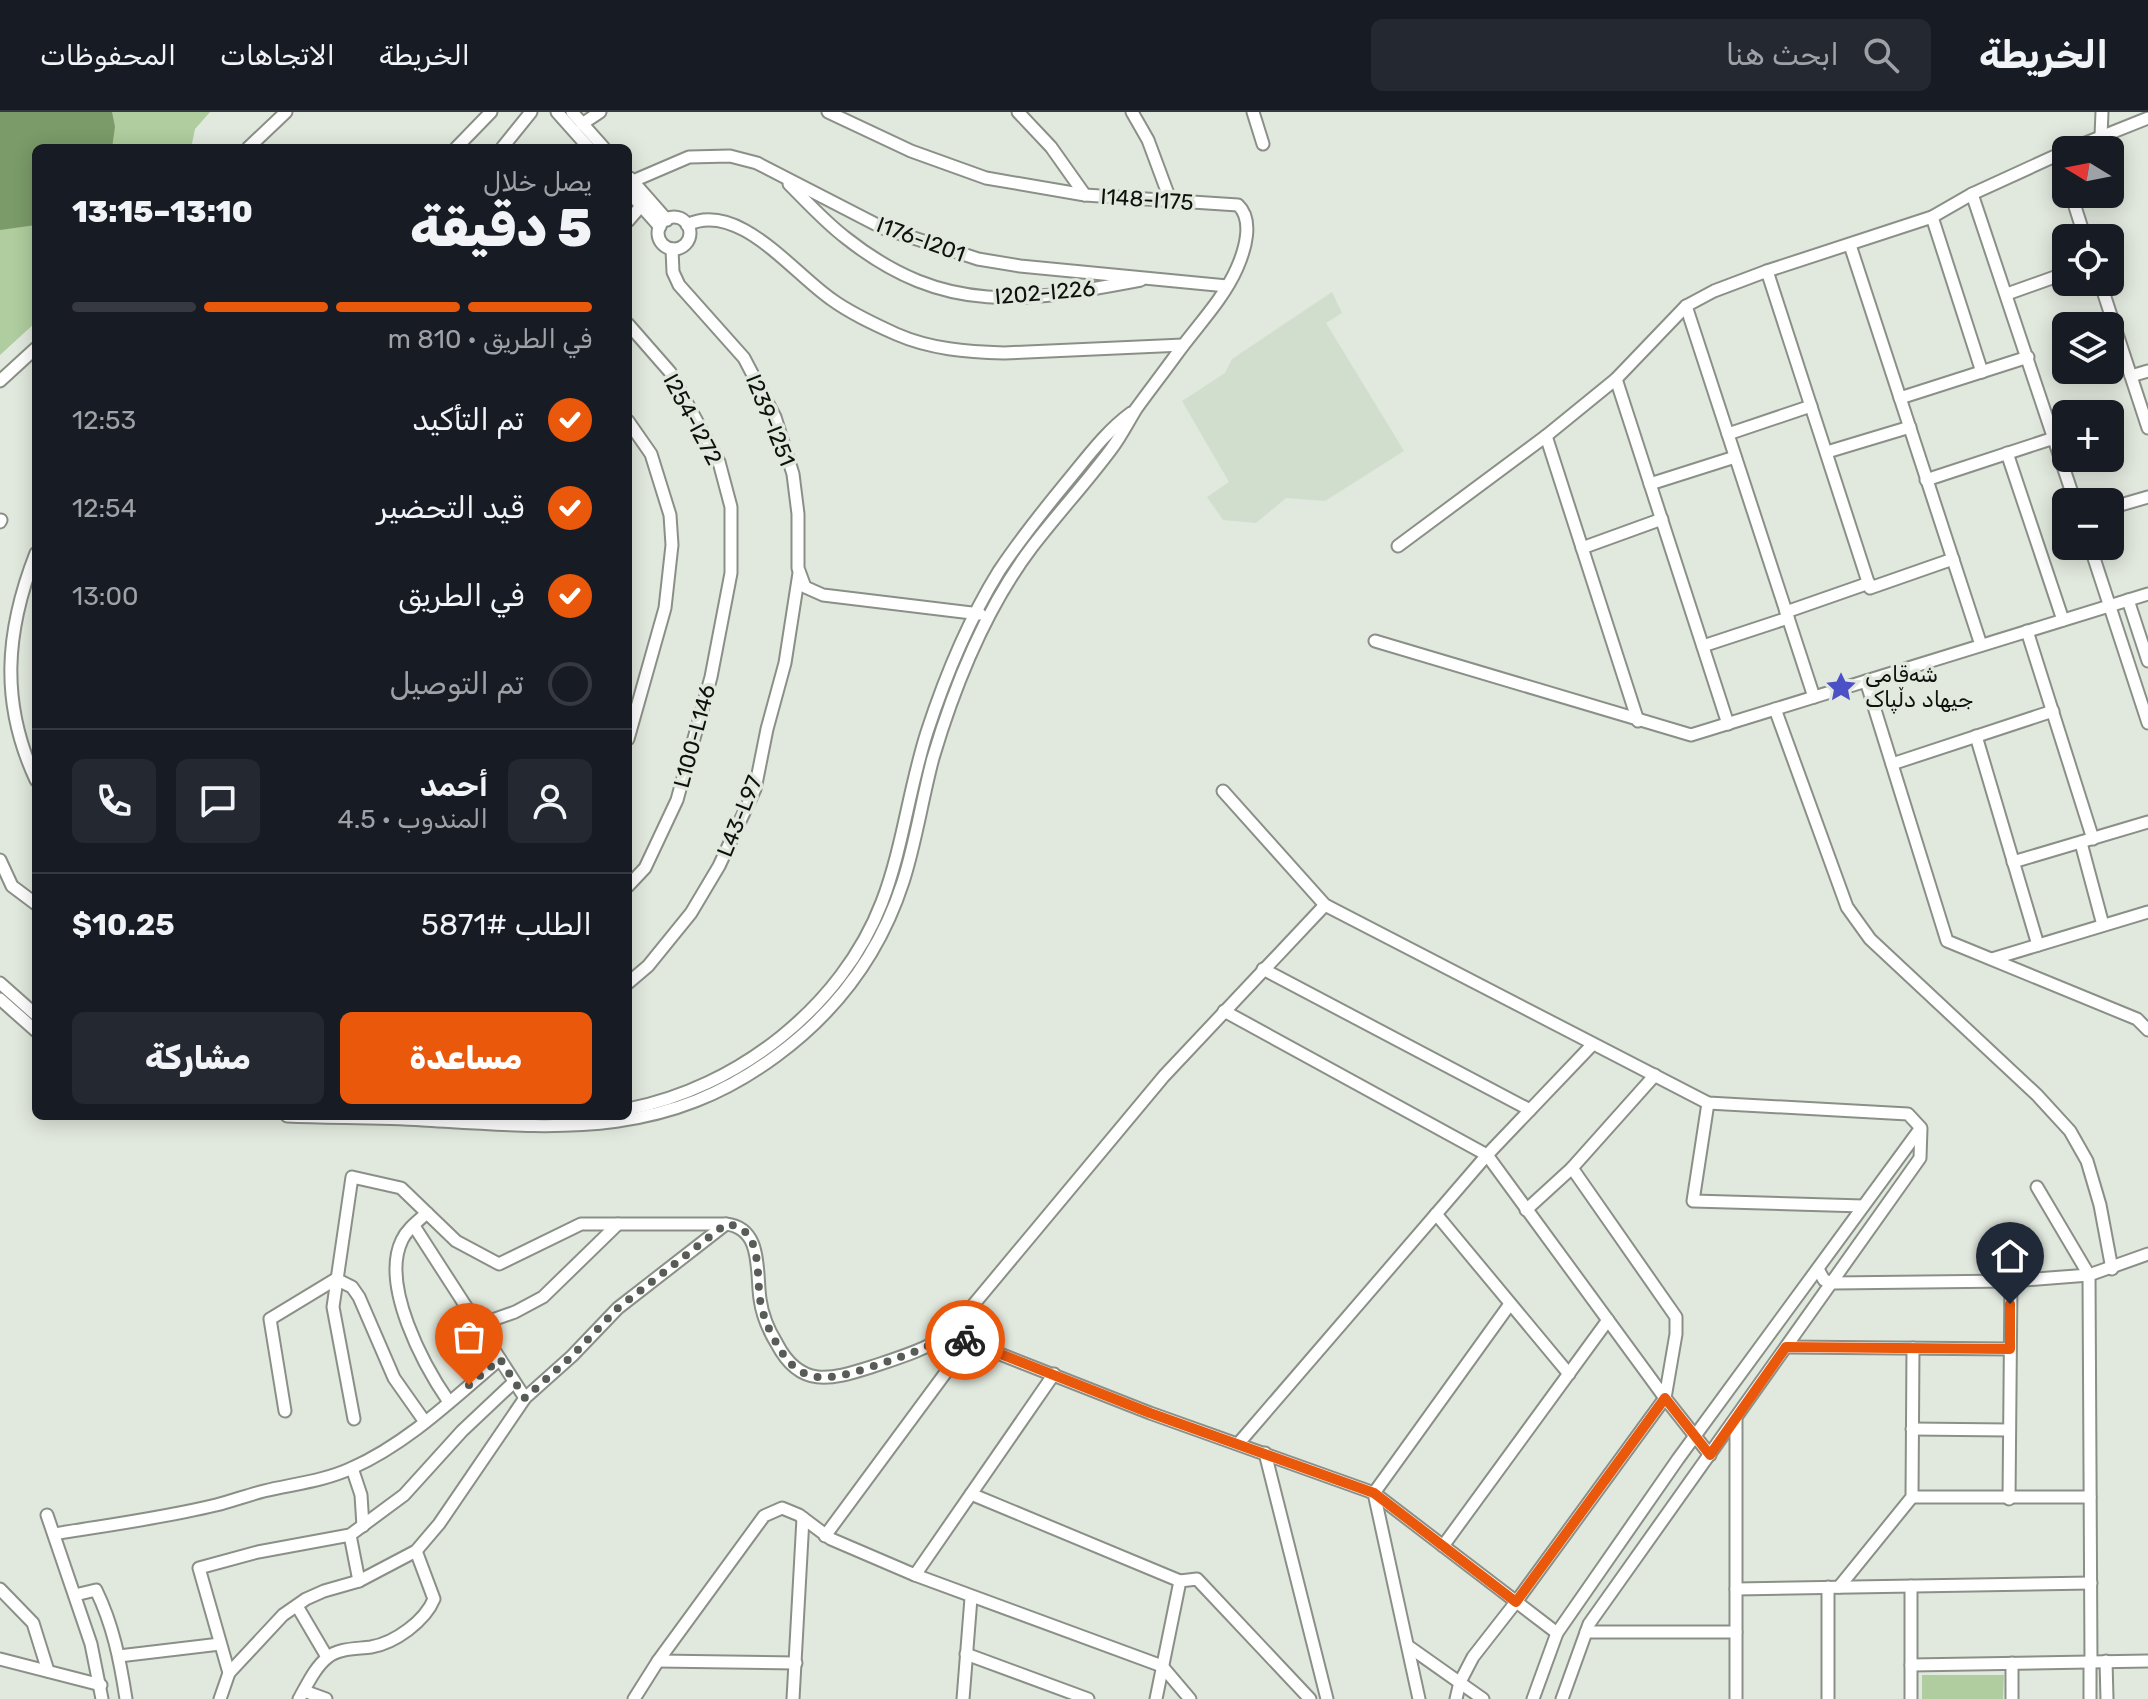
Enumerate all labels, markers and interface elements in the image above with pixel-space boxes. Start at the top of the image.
search box [1371,19,1931,91]
text: الخريطة [1979,32,2108,78]
icon: search [1859,33,1903,77]
text: ابحث هنا [1726,37,1839,73]
text: المحفوظات [40,39,176,72]
text: الاتجاهات [220,39,335,72]
text: الخريطة [379,39,470,72]
north arrow [2052,136,2124,208]
map controls [2052,136,2124,560]
text: يصل خلال [483,167,592,198]
street label: I148-I175 [1099,183,1194,216]
text: 13:10–13:15 [72,194,253,230]
text: 5 دقيقة [410,197,592,259]
street label: I176-I201 [873,211,969,268]
button: locate [2052,224,2124,296]
street label: I202-I226 [994,275,1096,310]
button: layers [2052,312,2124,384]
text: في الطريق · 810 m [388,324,592,355]
street label: I254-I272 [657,369,728,469]
street label: I239-I251 [740,370,801,470]
icon: check [548,398,592,442]
button: + [2052,400,2124,472]
text: تم التأكيد [412,402,524,438]
text: 12:53 [72,405,136,436]
icon: check [548,486,592,530]
button: − [2052,488,2124,560]
text: قيد التحضير [377,490,524,526]
text: 12:54 [72,493,137,524]
icon: check [548,574,592,618]
text: في الطريق [398,578,524,614]
text: 13:00 [72,581,138,612]
place label: شەقامی جیهاد دڵپاک [1865,661,1973,714]
text: تم التوصيل [389,666,524,702]
place icon: شەقامی جیهاد دڵپاک [1824,670,1858,704]
street label: L100-L146 [668,681,721,791]
button: phone [72,759,156,843]
button: chat [176,759,260,843]
button: person [508,759,592,843]
text: أحمد [420,768,488,804]
street label: L43-L97 [711,772,768,861]
text: المندوب · 4.5 [338,804,488,835]
text: $10.25 [72,907,175,943]
text: الطلب #5871 [421,907,592,943]
button: مشاركة [72,1012,324,1104]
button: مساعدة [340,1012,592,1104]
pin [1976,1222,2044,1304]
icon: home [1988,1234,2032,1278]
courier [925,1300,1005,1380]
pin [435,1303,503,1385]
icon: bag [447,1315,491,1359]
icon: bike [943,1318,987,1362]

